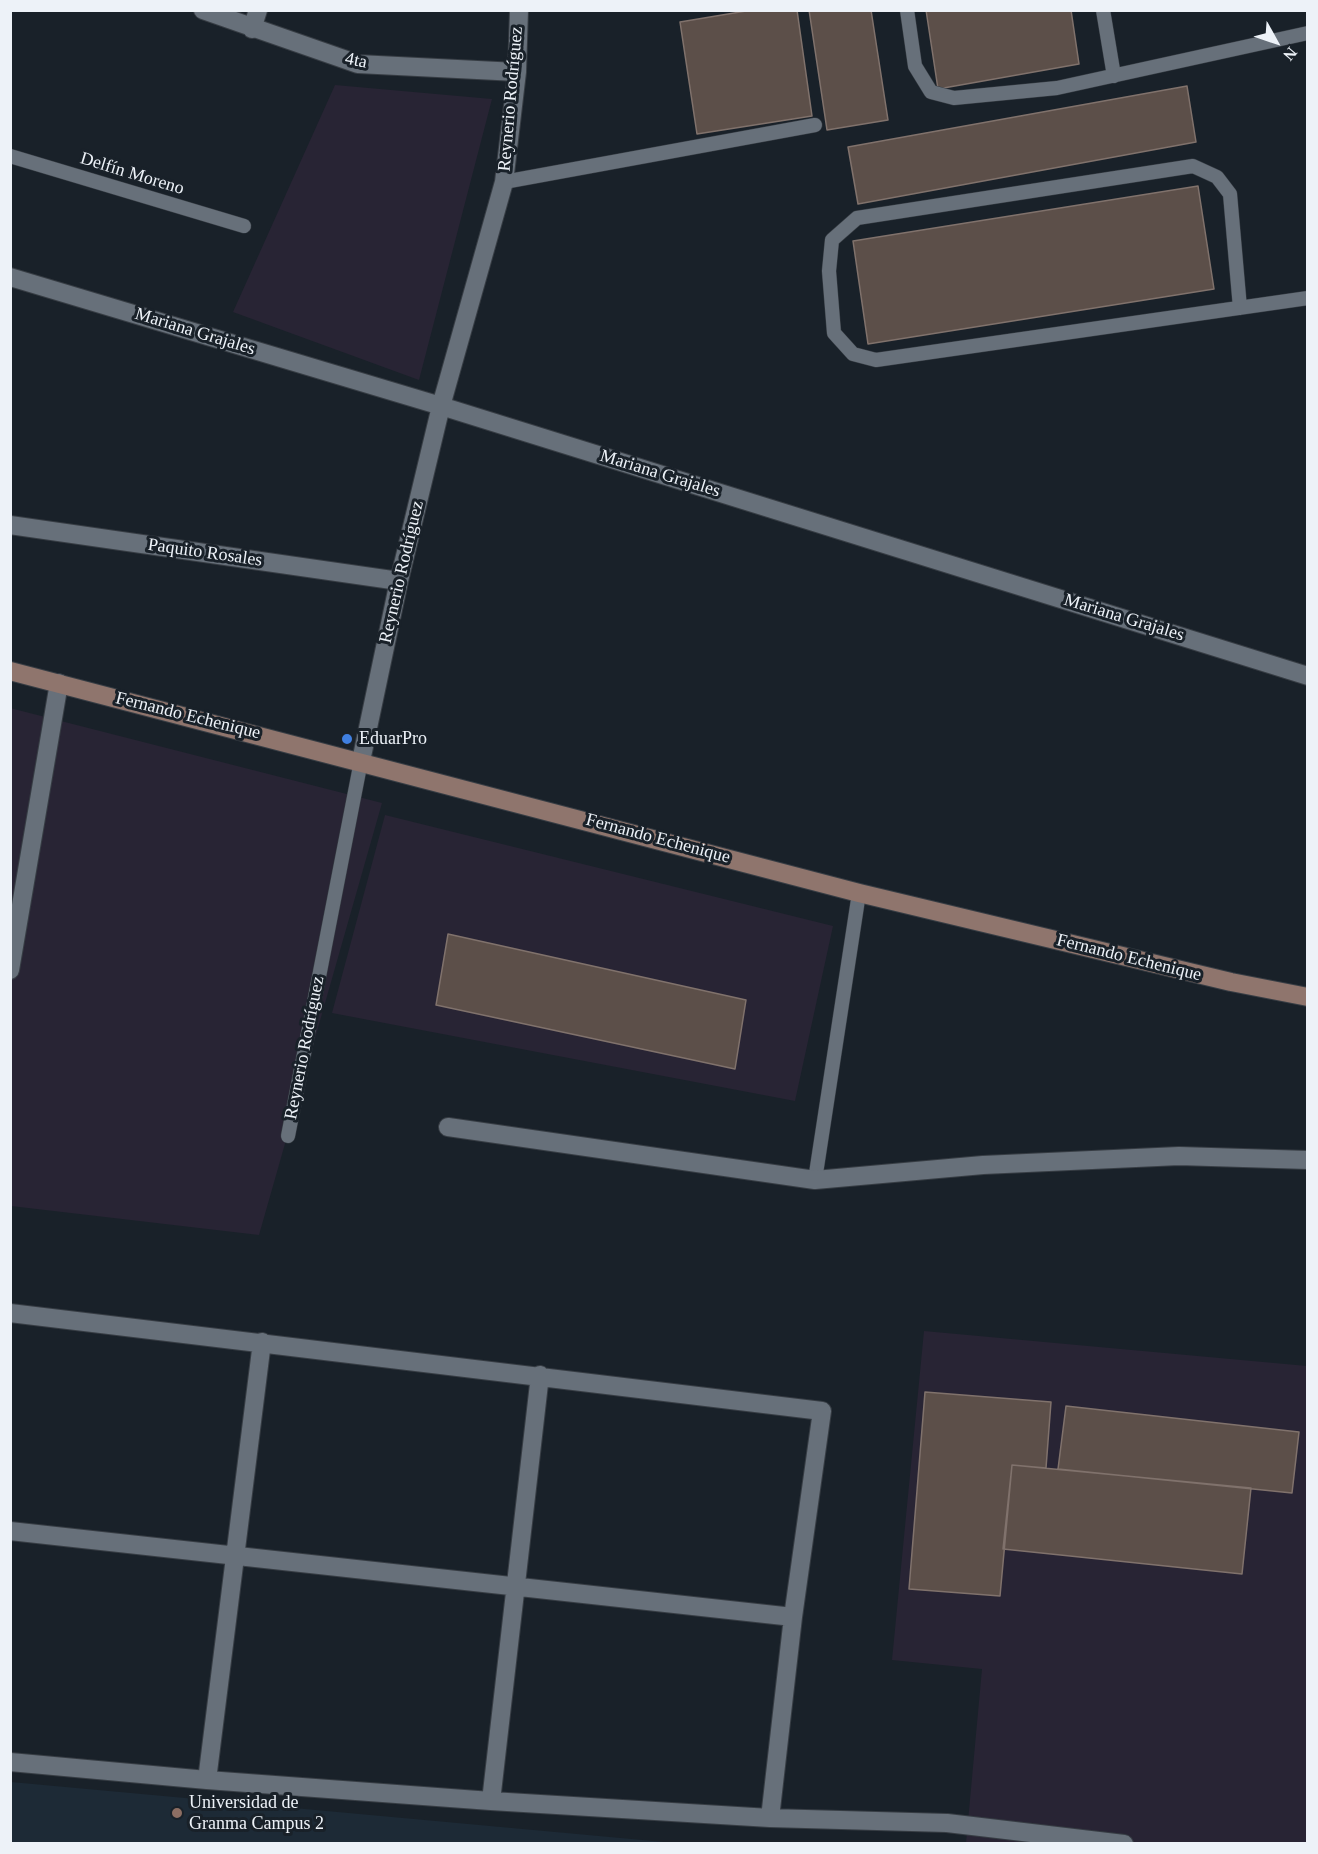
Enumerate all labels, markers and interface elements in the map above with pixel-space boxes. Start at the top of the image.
north arrow [1246,12,1306,72]
street label: Reynerio Rodríguez [494,26,528,172]
text: N [1280,44,1300,64]
street label: 4ta [343,48,369,74]
street label: Delfín Moreno [77,148,187,200]
street label: Mariana Grajales [132,303,258,361]
street label: Mariana Grajales [597,445,723,503]
street label: Reynerio Rodríguez [375,499,429,645]
street label: Paquito Rosales [146,534,264,572]
street label: Mariana Grajales [1061,589,1187,647]
street label: Fernando Echenique [113,688,263,744]
place label: EduarPro [359,728,427,750]
marker: EduarPro [340,732,354,746]
street label: Fernando Echenique [584,809,732,869]
street label: Fernando Echenique [1054,930,1204,986]
street label: Reynerio Rodríguez [281,975,329,1121]
place label: Universidad de Granma Campus 2 [189,1792,324,1834]
marker: Universidad de Granma Campus 2 [170,1806,184,1820]

